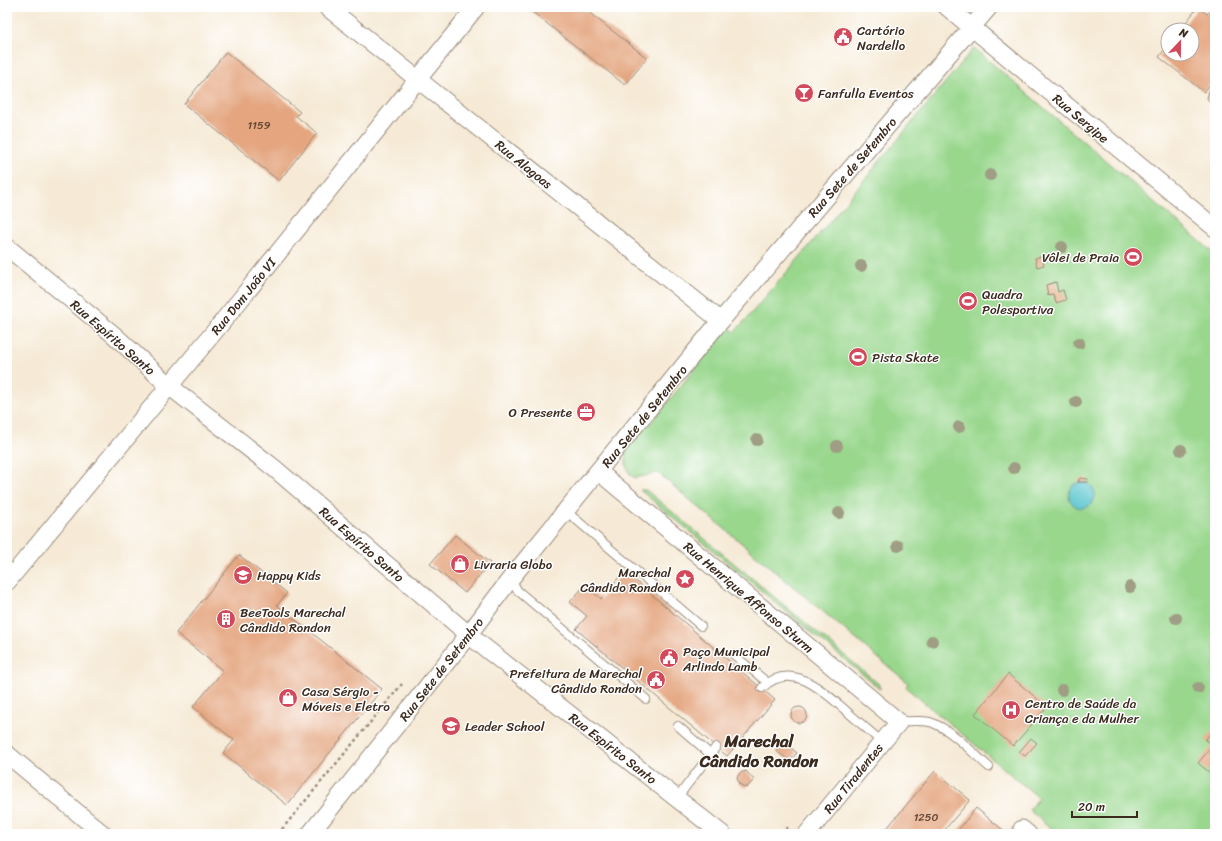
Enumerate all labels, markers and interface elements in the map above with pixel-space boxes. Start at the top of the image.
place label: Cartório Nardello [857,19,906,57]
north arrow [1160,22,1200,62]
text: N [1176,23,1191,44]
public building icon: Cartório Nardello [832,26,854,48]
bar icon: Fanfulla Eventos [793,82,815,104]
place label: Fanfulla Eventos [818,82,914,105]
street label: Rua Sergipe [1047,88,1114,149]
street label: Rua Sete de Setembro [802,112,903,223]
house number: 1159 [248,116,271,135]
street label: Rua Alagoas [490,134,558,195]
place label: Vôlei de Praia [1042,246,1119,269]
sports icon: Vôlei de Praia [1122,246,1144,268]
street label: Rua Dom João VI [205,252,283,340]
place label: Quadra Polesportiva [982,283,1054,321]
sports icon: Quadra Polesportiva [957,290,979,312]
street label: Rua Espírito Santo [65,294,161,381]
sports icon: Pista Skate [847,346,869,368]
place label: Pista Skate [872,346,939,369]
street label: Rua Sete de Setembro [595,359,694,473]
place label: O Presente [509,401,572,424]
office icon: O Presente [575,401,597,423]
street label: Rua Espírito Santo [314,501,410,588]
street label: Rua Henrique Affonso Sturm [678,536,819,659]
shop icon: Livraria Globo [449,553,471,575]
place label: Livraria Globo [474,553,553,576]
place label: Marechal Cândido Rondon [580,561,671,599]
school or university icon: Happy Kids [232,564,254,586]
place label: Happy Kids [257,564,321,587]
place icon: Marechal Cândido Rondon [674,568,696,590]
place label: BeeTools Marechal Cândido Rondon [240,601,346,639]
building icon: BeeTools Marechal Cândido Rondon [215,608,237,630]
street label: Rua Sete de Setembro [393,612,490,726]
place label: Paço Municipal Arlindo Lamb [682,640,770,678]
public building icon: Paço Municipal Arlindo Lamb [658,647,680,669]
place label: Prefeitura de Marechal Cândido Rondon [510,662,642,700]
public building icon: Prefeitura de Marechal Cândido Rondon [645,669,667,691]
place label: Casa Sérgio - Móveis e Eletro [302,680,390,718]
shop icon: Casa Sérgio - Móveis e Eletro [277,687,299,709]
place label: Centro de Saúde da Criança e da Mulher [1025,692,1140,730]
hospital icon: Centro de Saúde da Criança e da Mulher [1000,699,1022,721]
street label: Rua Espírito Santo [564,707,662,790]
school or university icon: Leader School [440,715,462,737]
place label: Leader School [465,715,545,738]
district label: Marechal Cândido Rondon [699,726,819,776]
street label: Rua Tiradentes [818,738,889,819]
scale bar [1072,793,1137,819]
text: 20 m [1078,796,1105,818]
house number: 1250 [914,808,938,827]

